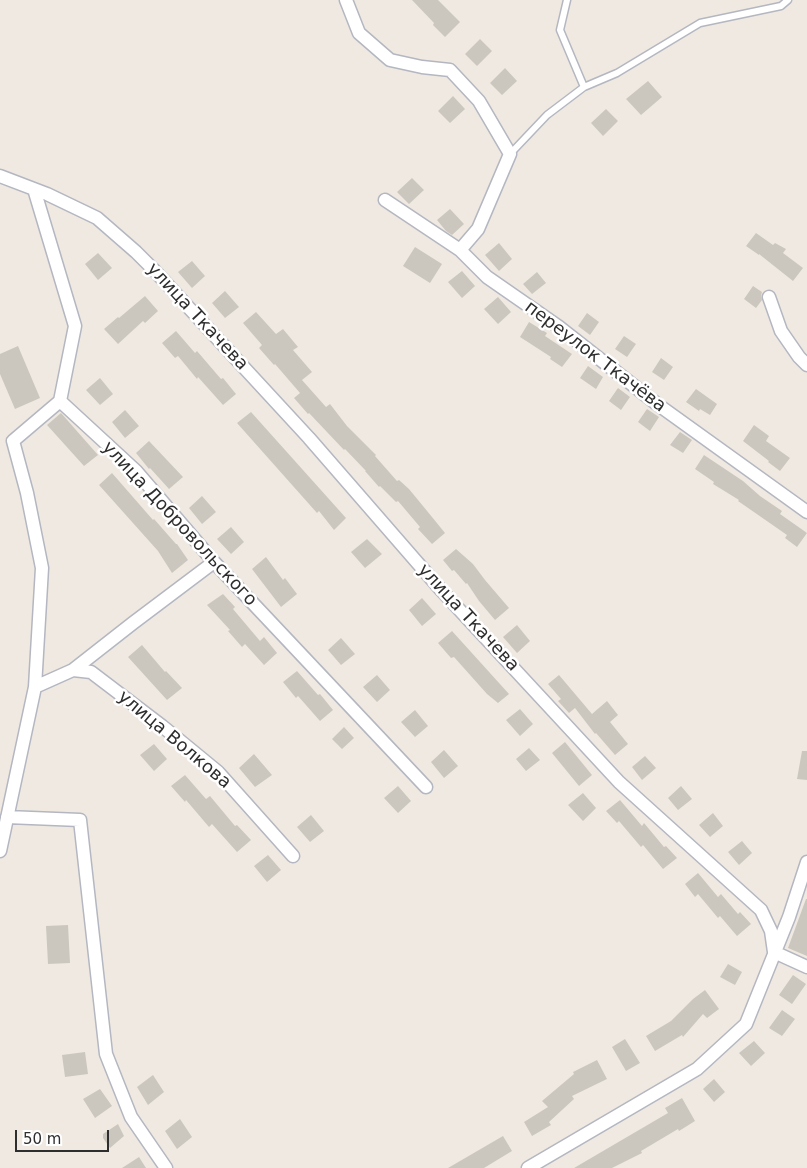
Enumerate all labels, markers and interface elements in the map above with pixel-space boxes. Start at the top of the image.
street label: улица Ткачева [142,259,252,375]
street label: переулок Ткачёва [520,297,670,417]
street label: улица Добровольского [97,437,261,611]
street label: улица Ткачева [413,560,523,676]
street label: улица Волкова [113,686,235,794]
scale bar [18,1120,111,1152]
text: 50 m [23,1130,61,1148]

